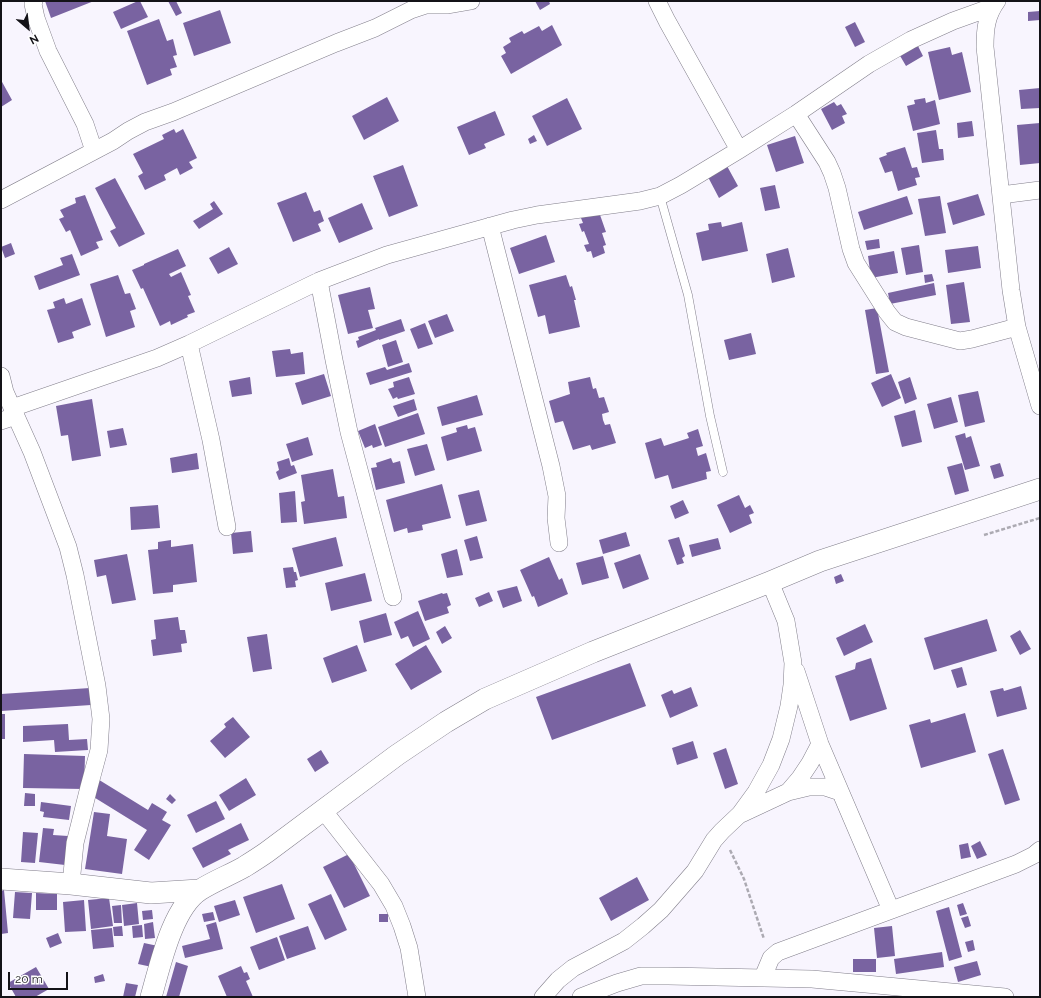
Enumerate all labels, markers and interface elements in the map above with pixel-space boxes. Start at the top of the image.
north arrow [8,8,48,48]
text: N [27,31,41,47]
scale bar [10,964,70,990]
text: 20 m [15,972,43,986]

